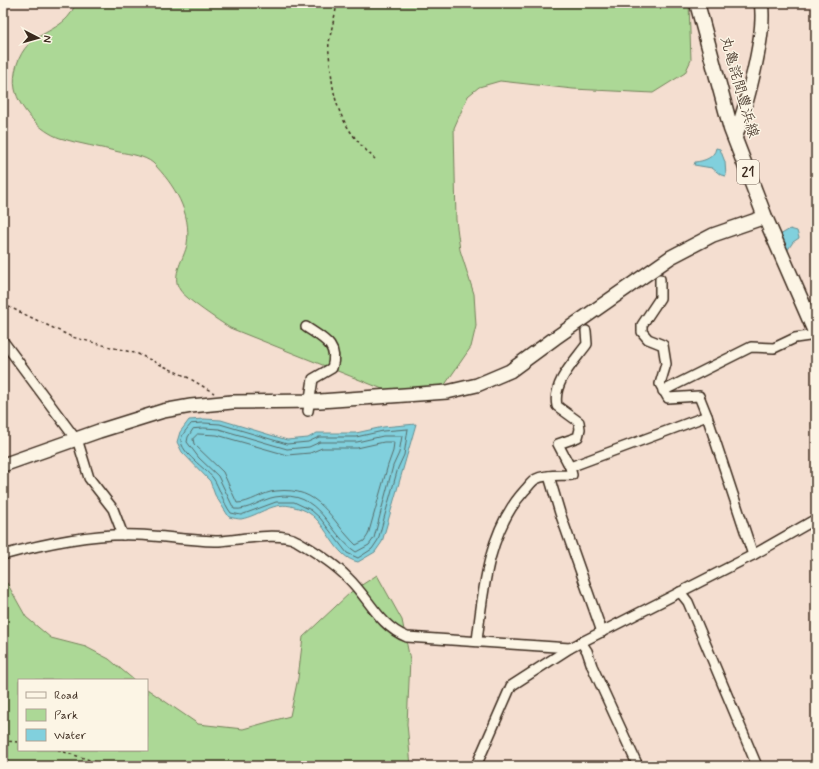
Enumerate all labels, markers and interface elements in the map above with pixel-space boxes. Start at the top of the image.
north arrow [18,18,58,58]
street label: 丸亀詫間豊浜線 [715,34,763,140]
text: N [40,35,54,43]
road number: 21 [737,160,759,184]
legend [18,679,148,751]
text: Road [54,688,78,704]
text: Park [54,708,78,724]
text: Water [54,728,86,744]

